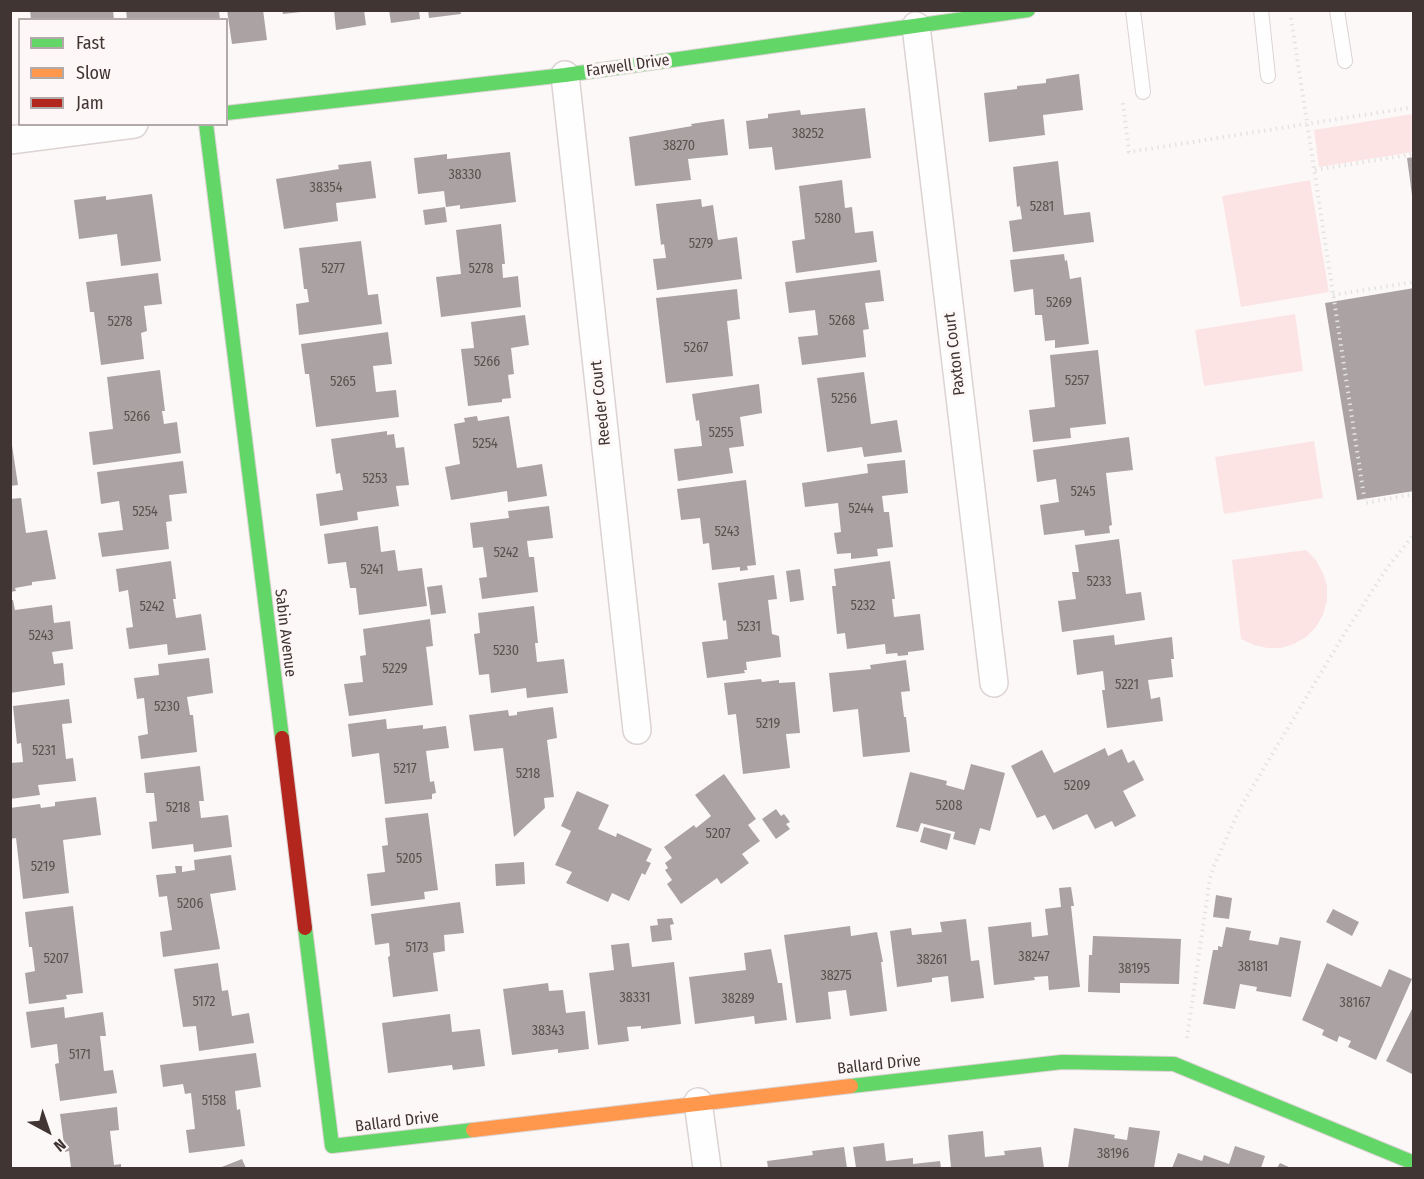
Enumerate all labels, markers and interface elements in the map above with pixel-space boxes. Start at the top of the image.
legend [18,18,228,126]
text: Fast [76,32,105,54]
street label: Farwell Drive [585,51,671,81]
text: Slow [76,62,111,84]
text: Jam [76,92,104,114]
house number: 38252 [792,126,824,142]
house number: 38270 [663,138,695,154]
house number: 38330 [448,167,482,183]
house number: 38354 [310,180,342,196]
house number: 5281 [1030,199,1054,215]
house number: 5280 [815,211,841,227]
house number: 5279 [689,236,713,252]
house number: 5277 [321,261,345,277]
house number: 5278 [469,261,493,277]
house number: 5269 [1046,295,1072,311]
street label: Paxton Court [940,311,970,397]
house number: 5268 [829,313,855,329]
house number: 5278 [108,314,132,330]
house number: 5267 [684,340,708,356]
house number: 5266 [474,354,500,370]
street label: Reeder Court [587,359,615,447]
house number: 5257 [1065,373,1089,389]
house number: 5265 [330,374,356,390]
house number: 5256 [831,391,857,407]
house number: 5266 [124,409,150,425]
house number: 5255 [708,425,734,441]
house number: 5254 [472,436,498,452]
house number: 5253 [362,471,388,487]
house number: 5245 [1070,484,1096,500]
house number: 5244 [848,501,874,517]
house number: 5254 [132,504,158,520]
house number: 5243 [714,524,740,540]
house number: 5242 [494,545,518,561]
house number: 5241 [360,562,384,578]
house number: 5233 [1086,574,1112,590]
street label: Sabin Avenue [270,588,300,678]
house number: 5232 [851,598,875,614]
house number: 5242 [140,599,164,615]
house number: 5231 [737,619,761,635]
house number: 5243 [28,628,54,644]
house number: 5230 [493,643,519,659]
house number: 5229 [382,661,408,677]
house number: 5221 [1115,677,1139,693]
house number: 5230 [154,699,180,715]
house number: 5219 [756,716,780,732]
house number: 5231 [32,743,56,759]
house number: 5217 [393,761,417,777]
house number: 5218 [516,766,540,782]
house number: 5209 [1064,778,1090,794]
house number: 5208 [936,798,962,814]
house number: 5218 [166,800,190,816]
house number: 5207 [705,826,731,842]
house number: 5205 [396,851,422,867]
house number: 5219 [31,859,55,875]
house number: 5206 [177,896,203,912]
house number: 5173 [405,940,429,956]
house number: 38247 [1018,949,1050,965]
house number: 5207 [43,951,69,967]
house number: 38261 [916,952,948,968]
house number: 38181 [1238,959,1268,975]
house number: 38195 [1118,961,1150,977]
house number: 38275 [820,968,852,984]
house number: 38331 [619,990,651,1006]
house number: 38289 [722,991,754,1007]
house number: 5172 [193,994,215,1010]
house number: 38167 [1340,995,1370,1011]
house number: 38343 [532,1023,564,1039]
house number: 5171 [69,1047,91,1063]
street label: Ballard Drive [836,1051,922,1079]
house number: 5158 [202,1093,226,1109]
north arrow [18,1101,78,1161]
street label: Ballard Drive [354,1107,440,1137]
text: N [50,1135,70,1156]
house number: 38196 [1097,1146,1129,1162]

